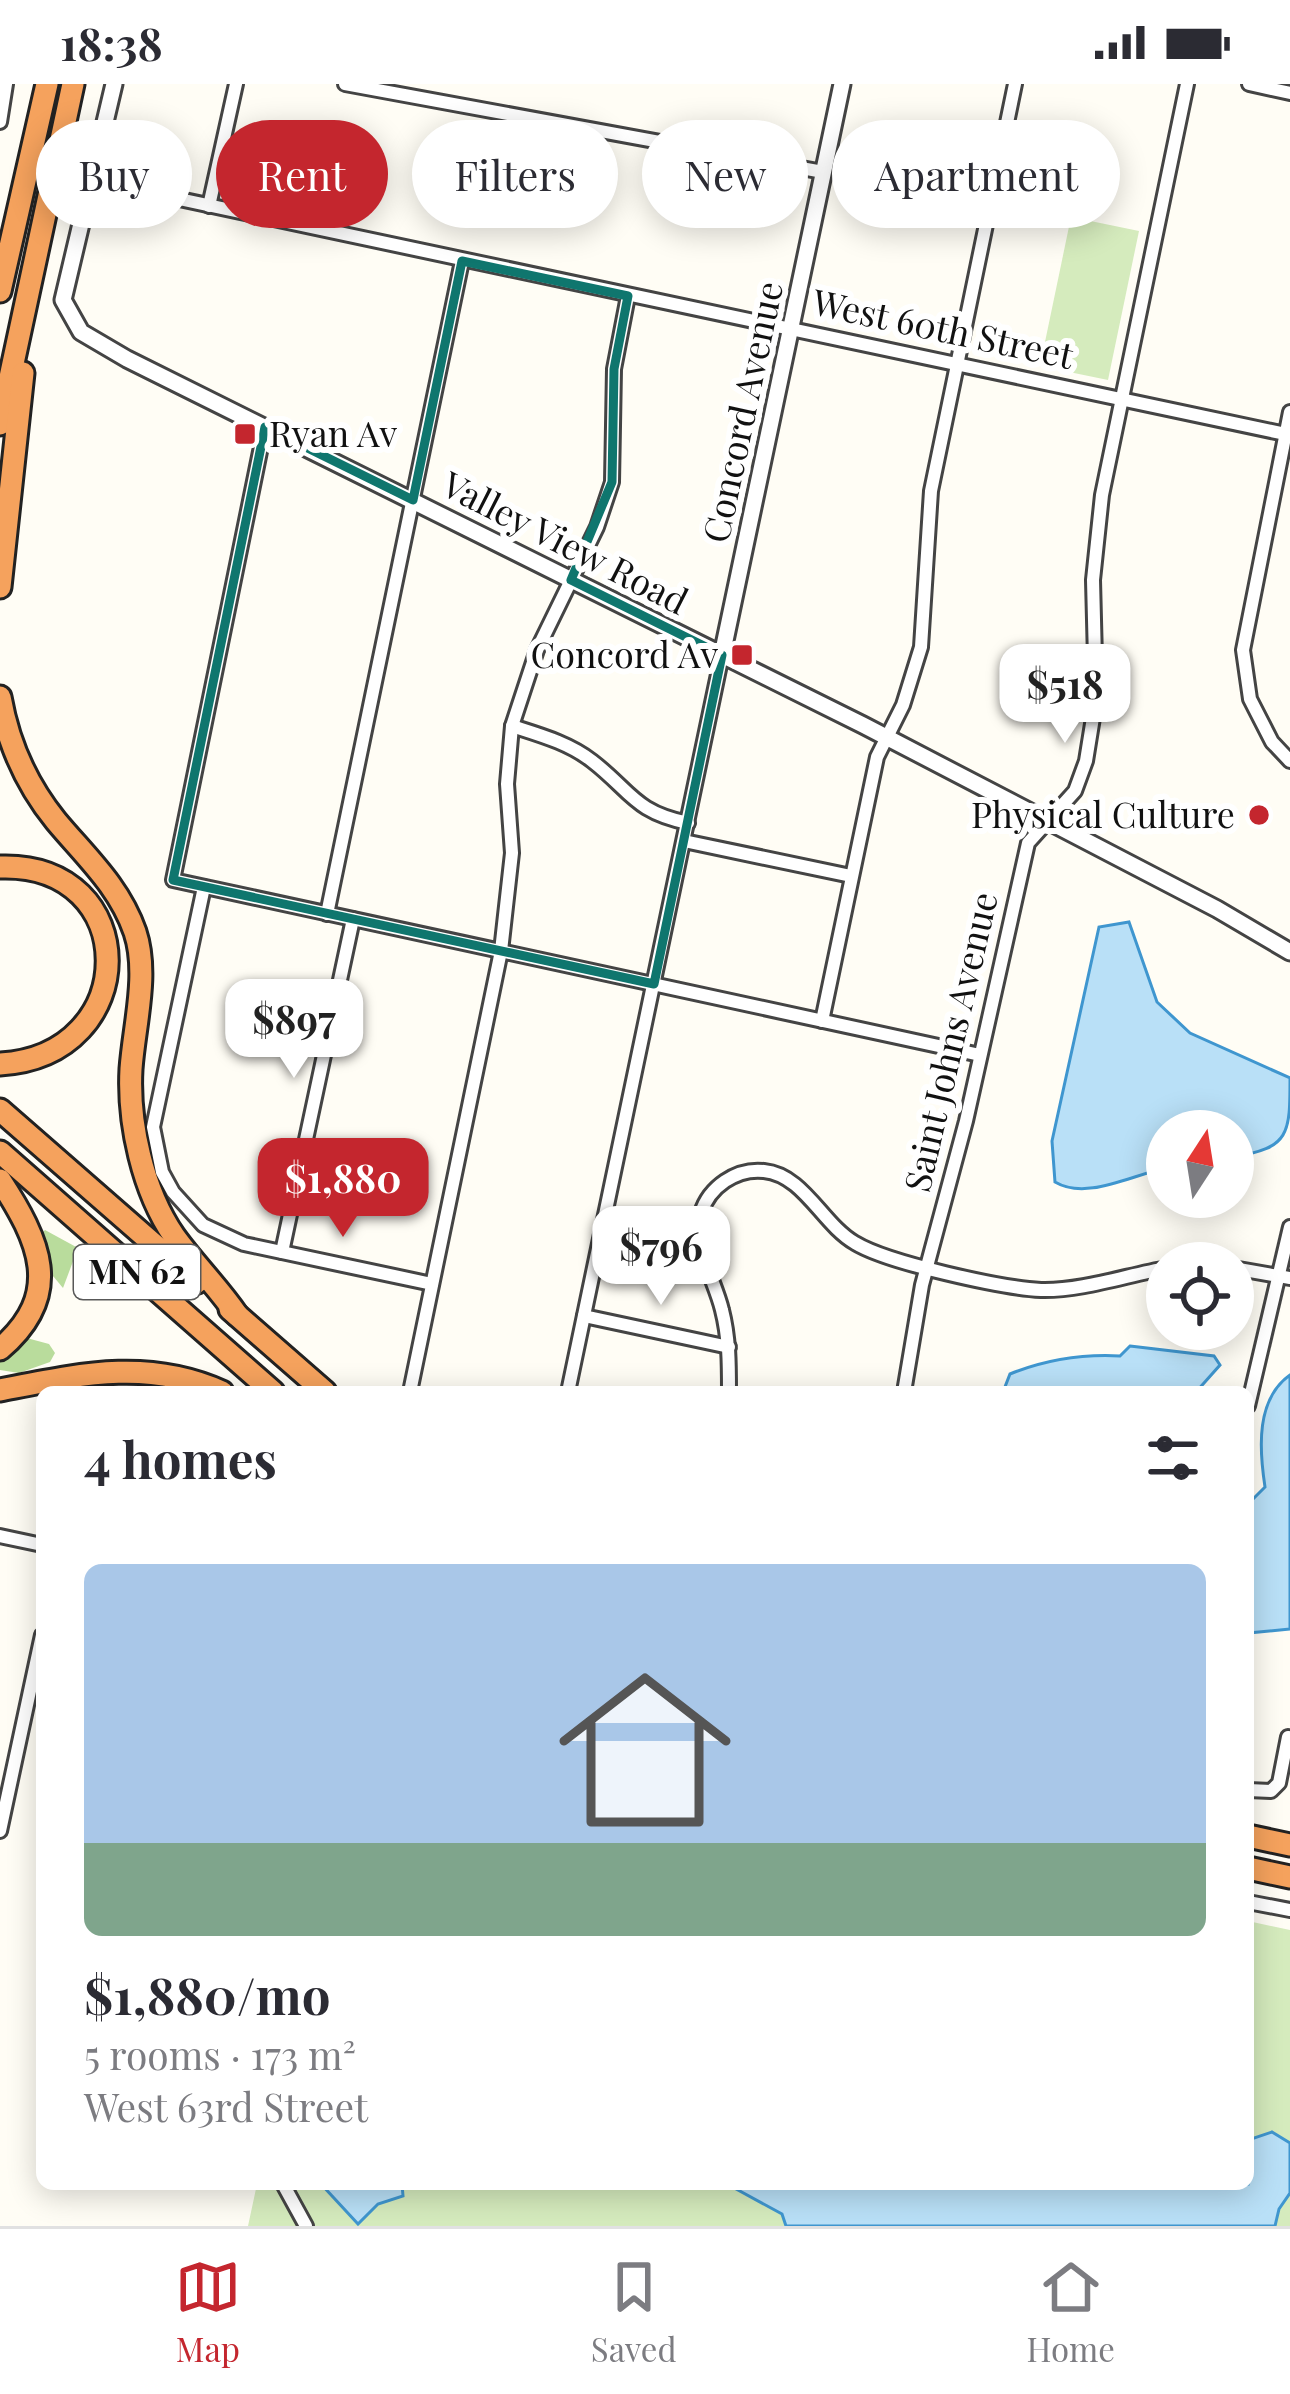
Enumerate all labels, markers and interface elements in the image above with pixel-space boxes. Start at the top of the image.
text: 18:38 [60,12,163,72]
chip: Buy [36,120,192,228]
chip: Rent [216,120,388,228]
chip: Filters [412,120,618,228]
chip: New [642,120,808,228]
chip: Apartment [832,120,1120,228]
street label: West 60th Street [808,276,1079,378]
street label: Concord Avenue [690,277,792,547]
place label: Ryan Av [269,408,398,456]
marker: Ryan Av [232,421,258,447]
street label: Valley View Road [434,458,697,624]
place label: Concord Av [531,629,718,677]
marker: Concord Av [729,642,755,668]
pin: $518 [994,644,1136,746]
text: $518 [1026,657,1104,709]
place label: Physical Culture [971,789,1235,837]
marker: Physical Culture [1246,802,1272,828]
street label: Saint Johns Avenue [891,887,1007,1196]
pin: $897 [223,979,365,1081]
text: $897 [252,992,336,1044]
north arrow [1146,1110,1254,1218]
map controls [1146,1110,1254,1350]
pin: $1,880 [245,1138,441,1240]
text: $1,880 [285,1151,401,1203]
pin: $796 [590,1206,732,1308]
text: $796 [619,1219,703,1271]
button: locate [1146,1242,1254,1350]
road number: MN 62 [74,1245,200,1299]
text: 4 homes [84,1424,277,1492]
icon: filters [1140,1425,1206,1491]
icon: home [537,1642,753,1858]
text: $1,880/mo [84,1960,330,2028]
text: 5 rooms · 173 m² [84,2028,356,2080]
text: West 63rd Street [84,2080,368,2132]
tab: Map [175,2254,241,2370]
tab: Saved [591,2254,677,2370]
tab: Home [1027,2254,1115,2370]

